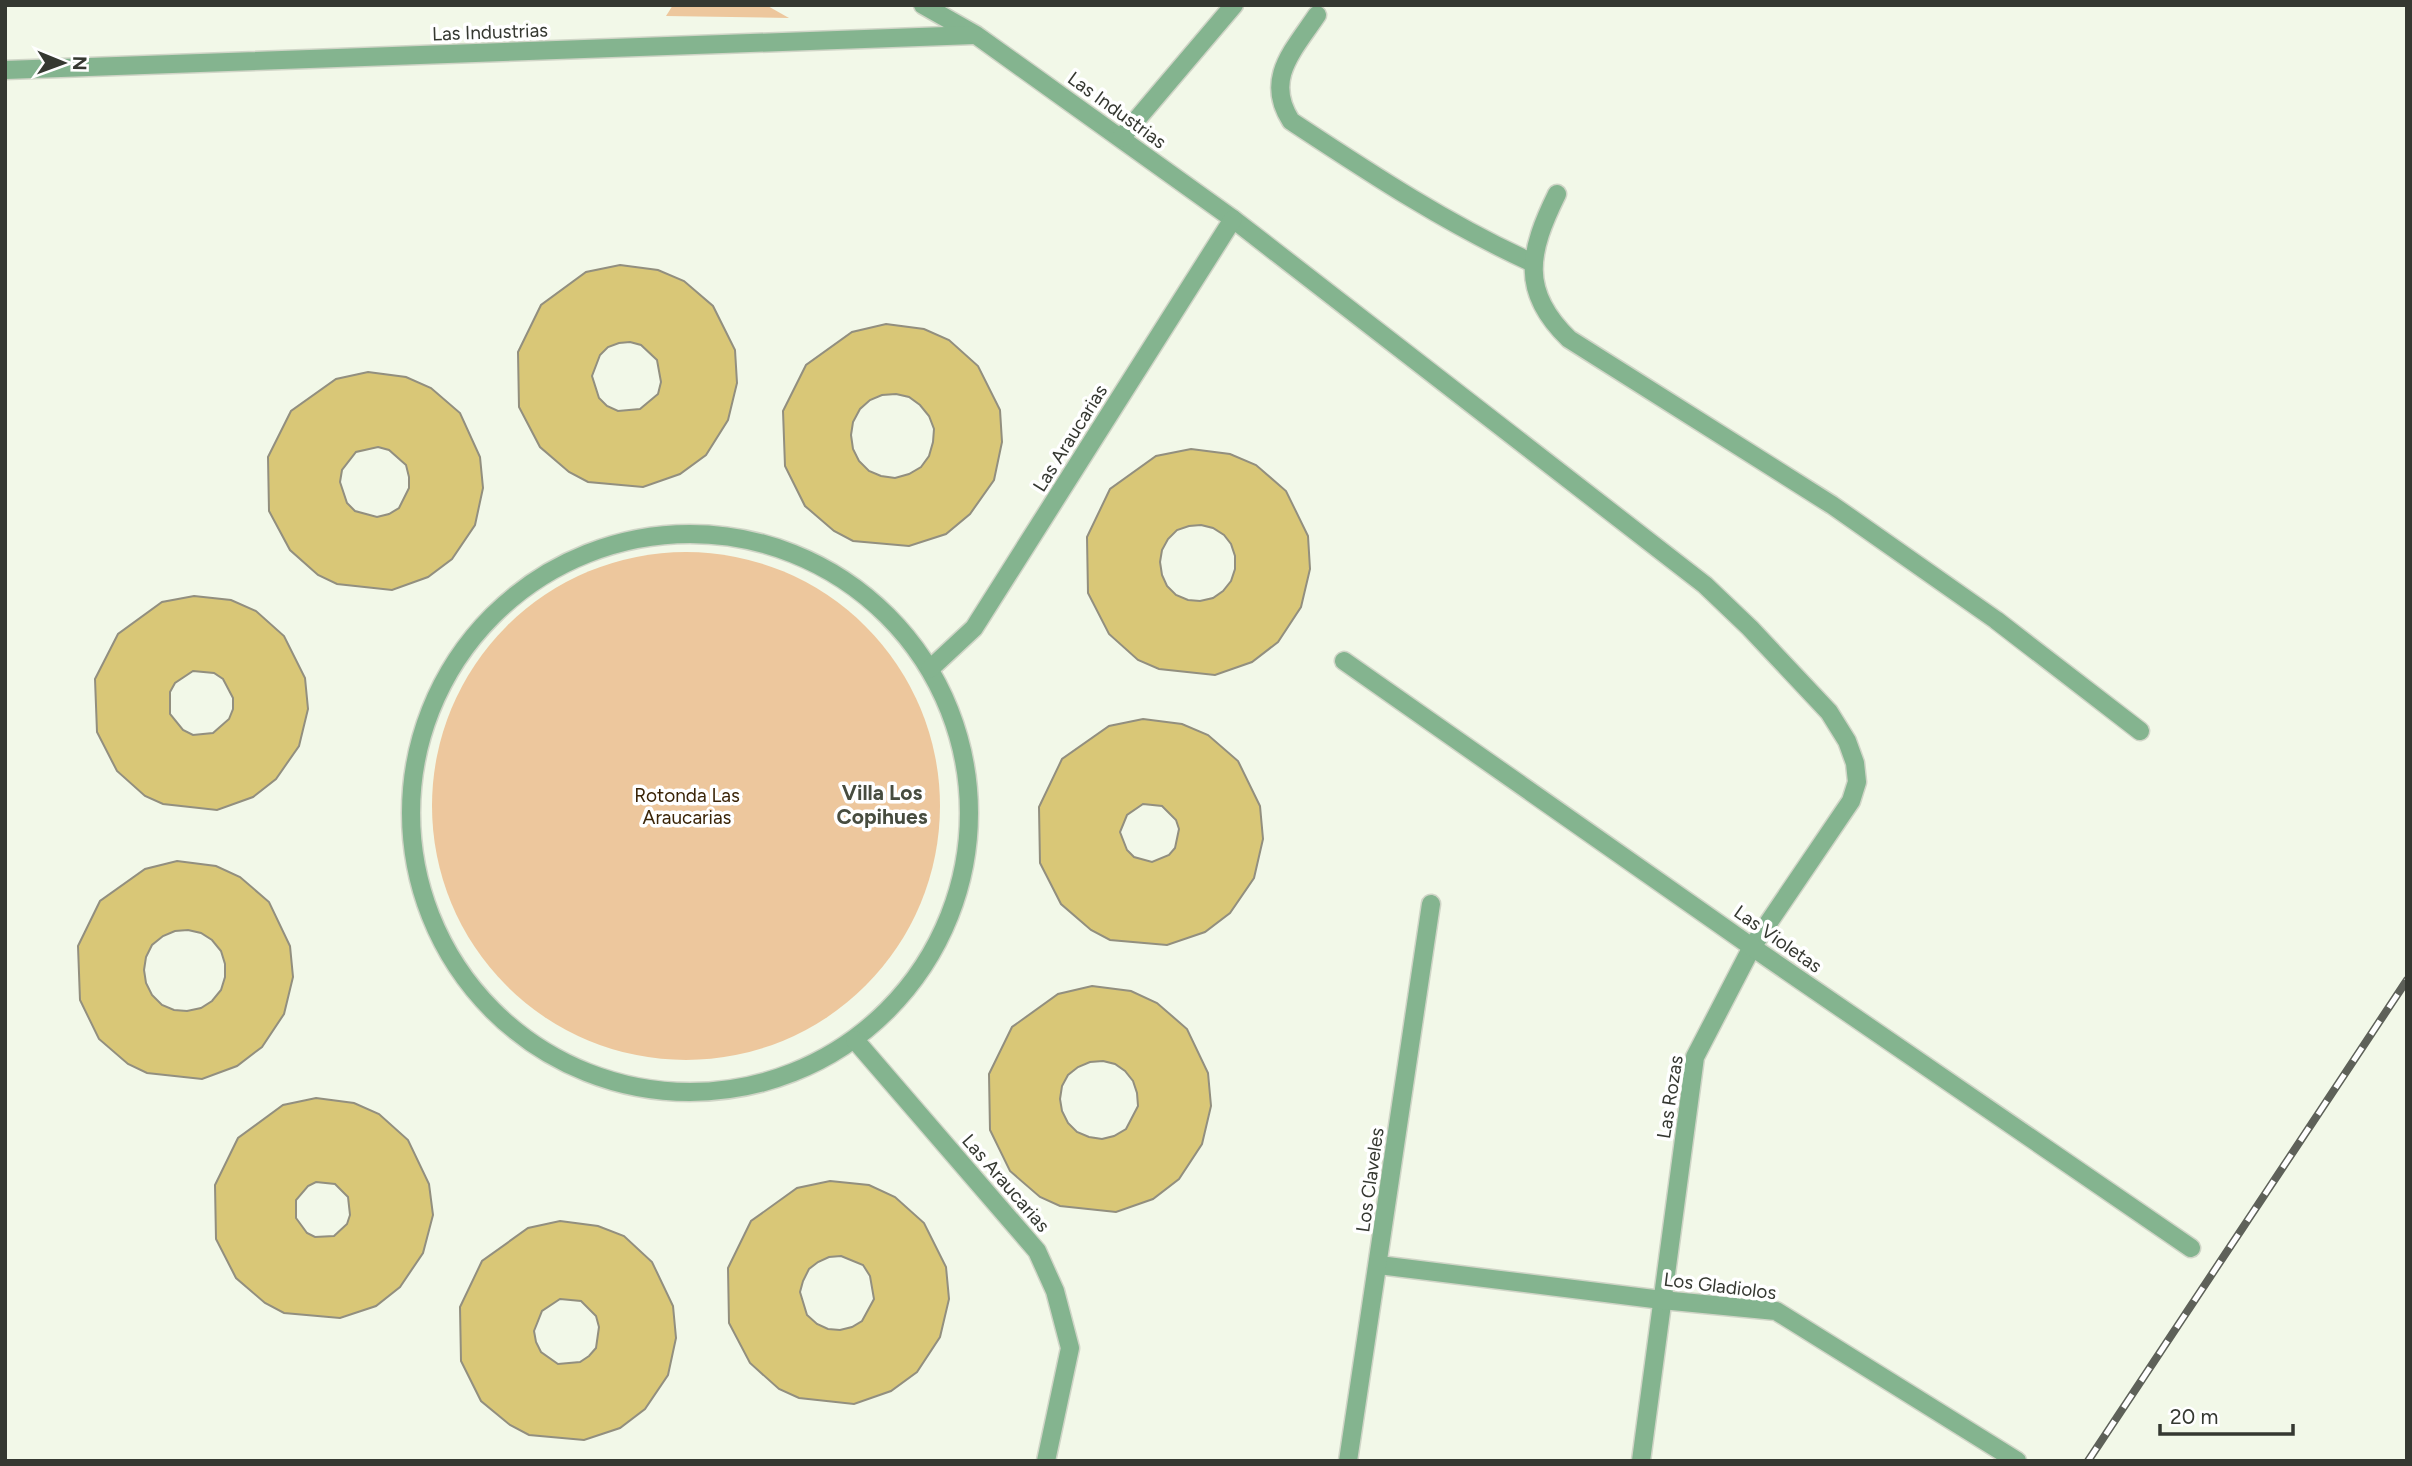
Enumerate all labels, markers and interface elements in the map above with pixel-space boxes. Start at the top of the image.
street label: Las Industrias [432,18,549,46]
north arrow [28,28,98,98]
text: N [68,56,91,71]
street label: Las Industrias [1063,67,1171,153]
street label: Las Araucarias [1028,380,1112,496]
district label: Villa Los Copihues [837,780,928,829]
park label: Rotonda Las Araucarias [634,784,740,829]
street label: Las Violetas [1730,900,1826,978]
street label: Las Rozas [1652,1054,1688,1140]
street label: Los Claveles [1351,1126,1389,1234]
street label: Las Araucarias [957,1129,1055,1237]
street label: Los Gladiolos [1662,1268,1778,1304]
scale bar [2160,1392,2293,1436]
text: 20 m [2170,1404,2218,1429]

